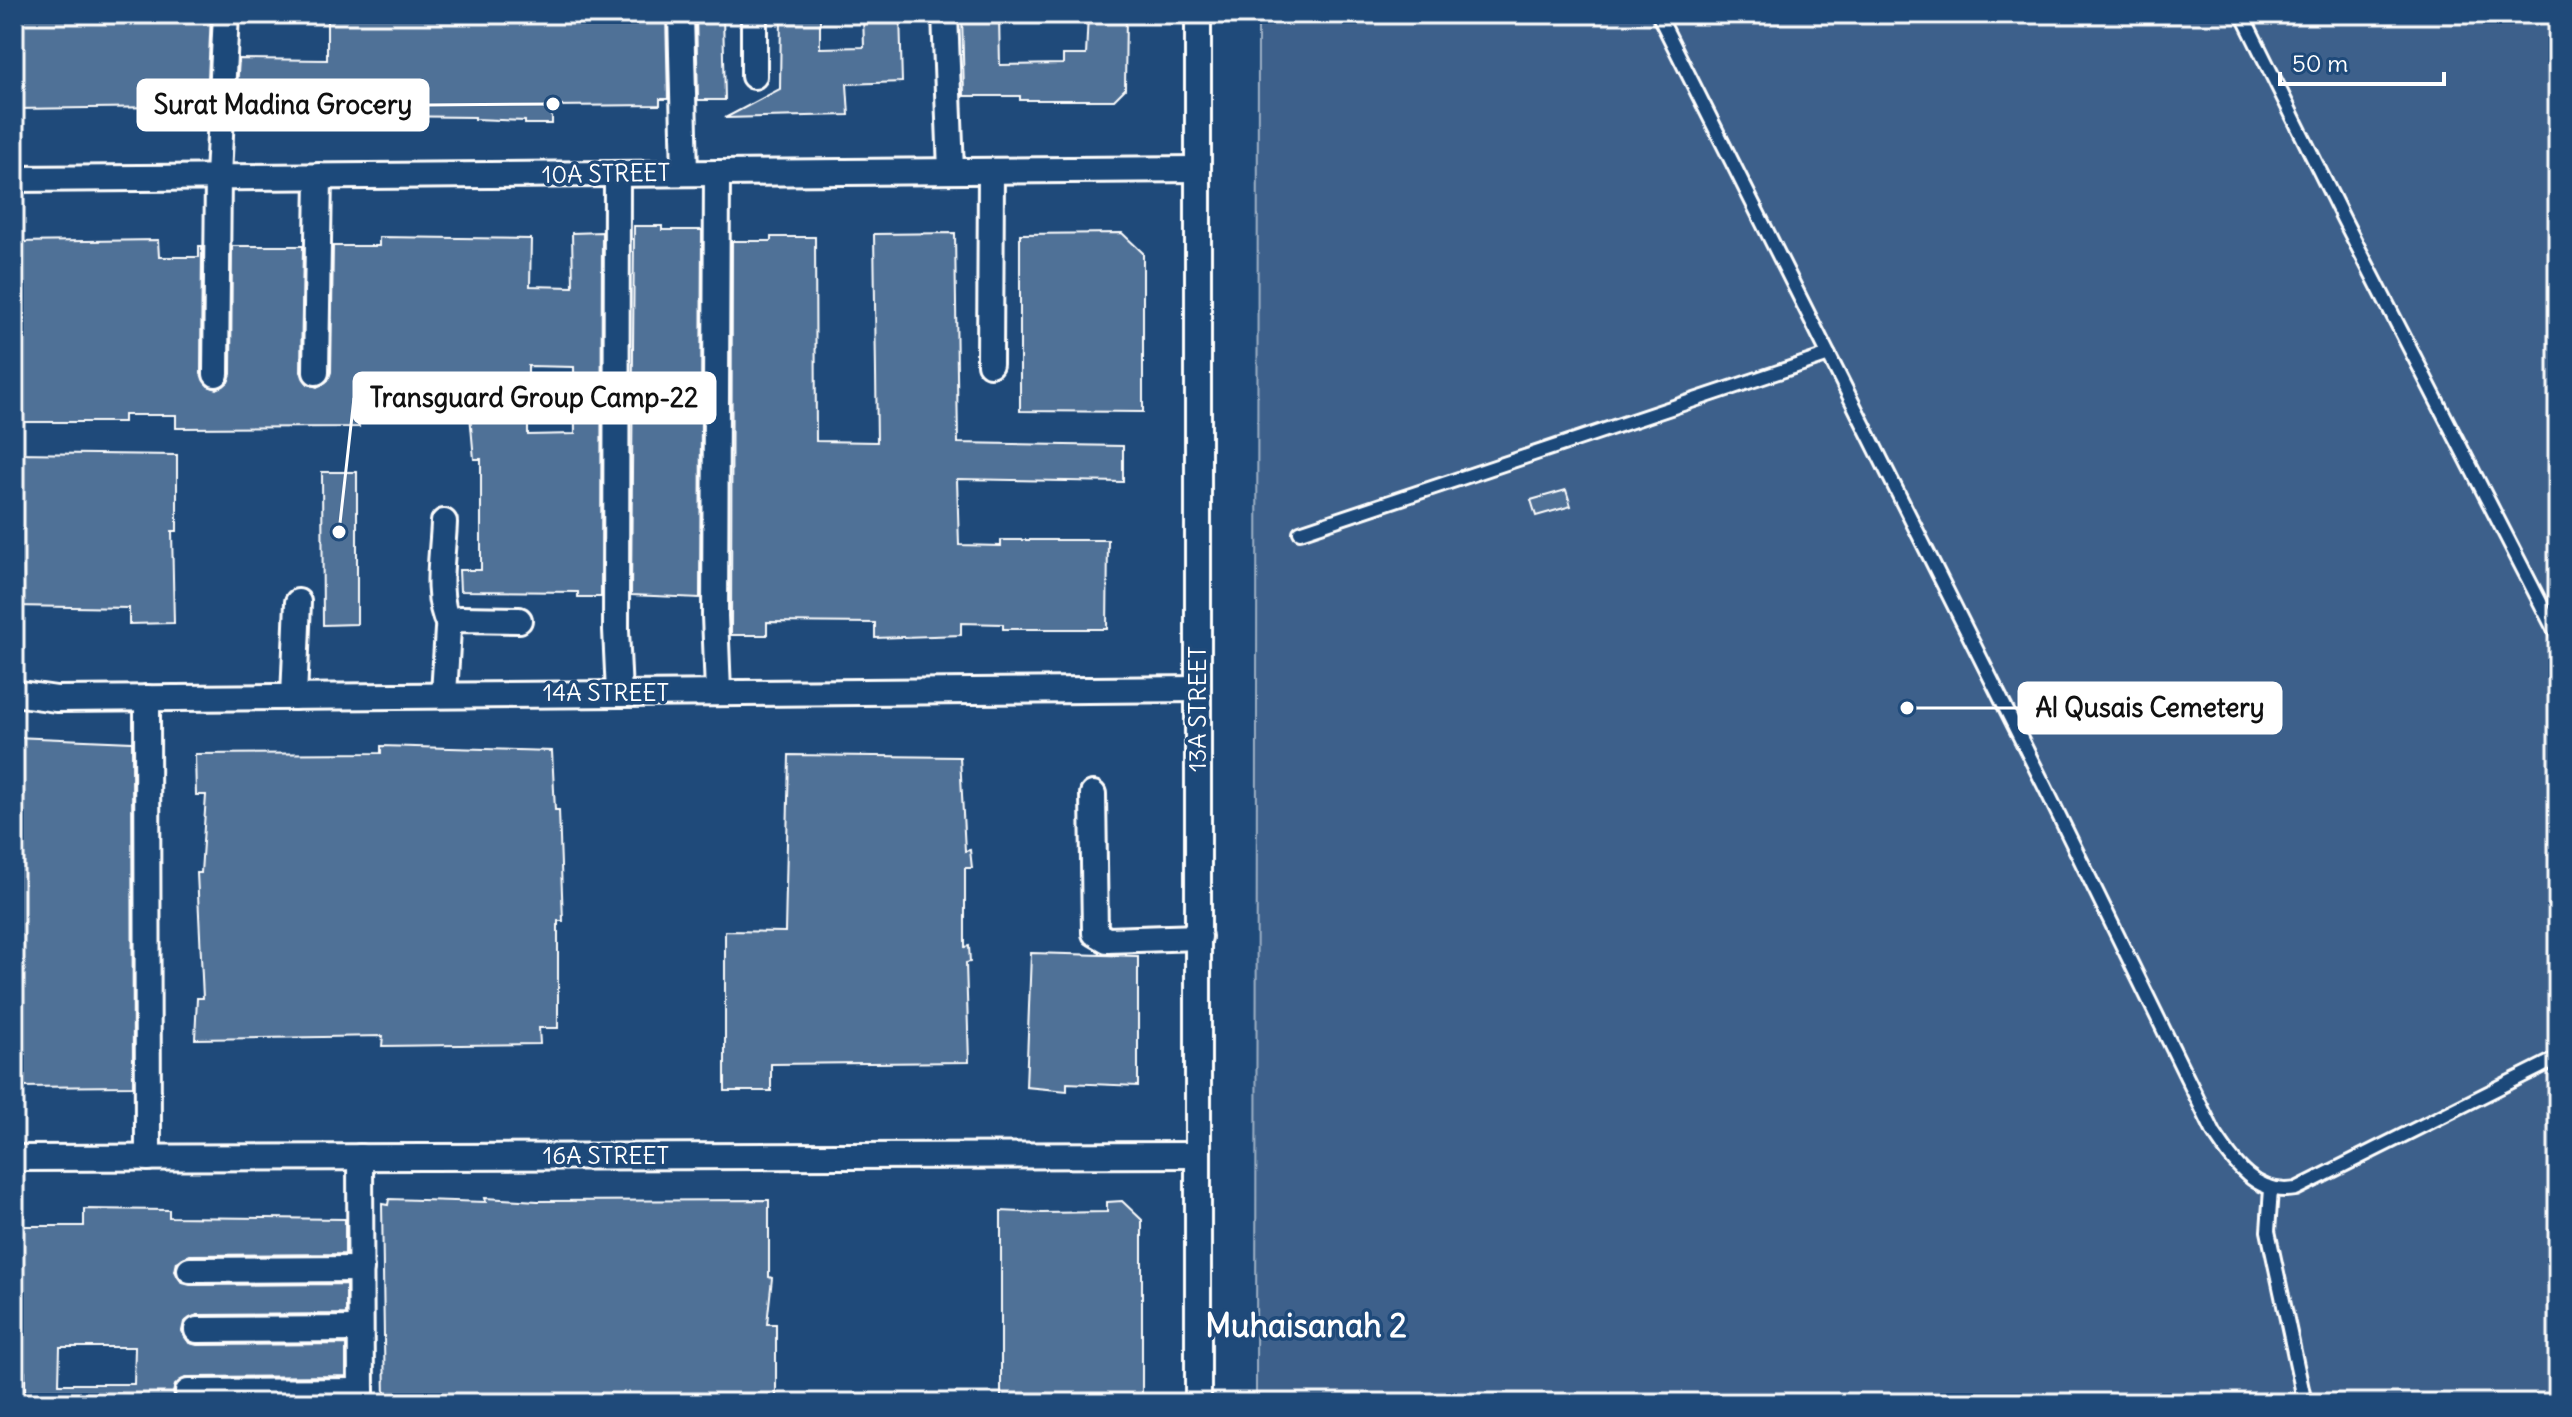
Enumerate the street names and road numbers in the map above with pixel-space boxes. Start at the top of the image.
street label: 10A STREET [542,157,670,189]
street label: 13A STREET [1182,646,1212,772]
street label: 14A STREET [543,677,669,707]
street label: 16A STREET [543,1140,669,1170]

